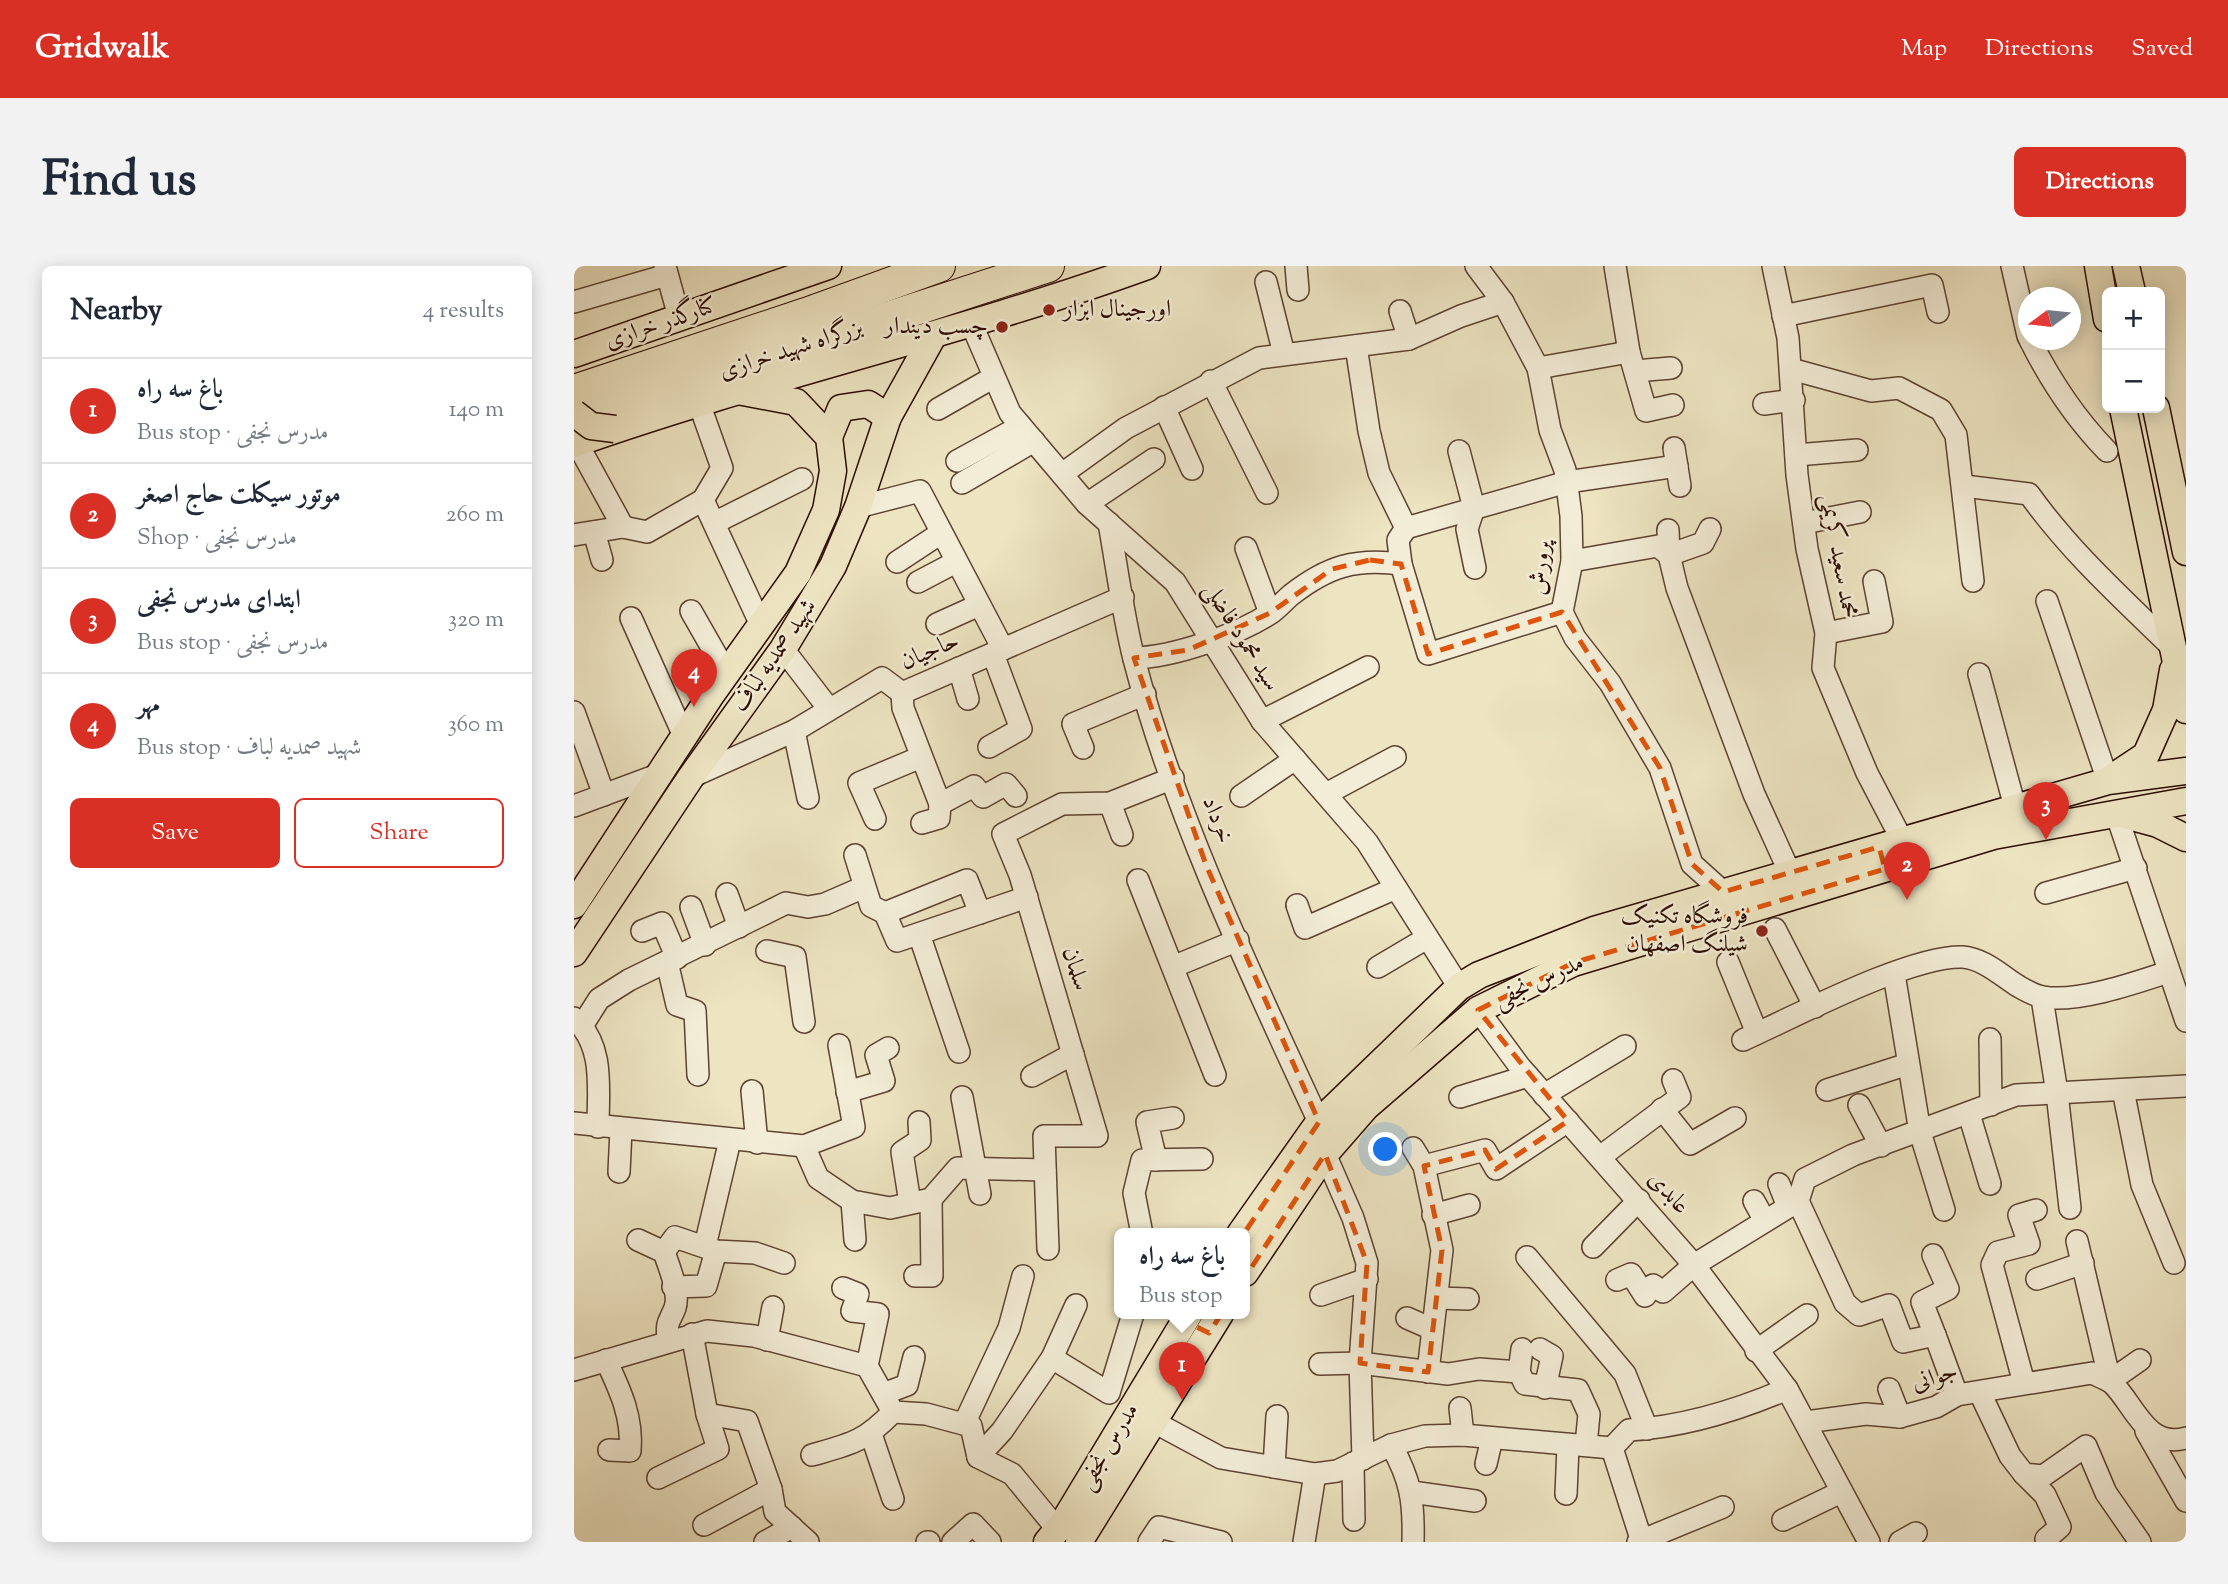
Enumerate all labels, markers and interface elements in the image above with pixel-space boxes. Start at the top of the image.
text: Gridwalk [35,25,169,73]
text: Map [1901,32,1947,66]
text: Directions [1985,32,2093,66]
text: Saved [2131,32,2193,66]
text: Find us [42,147,196,217]
button: Directions [2014,147,2186,217]
street label: کنارگذر خرازی [600,287,722,359]
north arrow [2018,287,2081,350]
map controls [2102,287,2165,413]
button: + [2102,287,2165,350]
text: Nearby [70,290,162,333]
place label: اورجینال ابزار [1061,293,1171,327]
text: 4 results [423,295,504,328]
marker: اورجینال ابزار [1041,302,1057,318]
street label: بزرگراه شهید خرازی [715,310,867,389]
place label: چسب دیندار [882,310,988,344]
marker: چسب دیندار [994,319,1010,335]
button: − [2102,350,2165,413]
text: باغ سه راه [137,372,223,409]
text: 1 [89,394,97,427]
text: 140 m [449,394,504,427]
text: Bus stop · مدرس نجفی [137,417,328,450]
text: موتور سیکلت حاج اصغر [137,477,341,514]
street label: محمد سعید کریمی [1810,491,1866,621]
text: 2 [88,499,98,532]
text: 260 m [446,499,504,532]
text: Shop · مدرس نجفی [137,522,297,555]
street label: پرورش [1521,536,1561,597]
street label: سید محمود فاضلی [1194,576,1288,698]
text: ابتدای مدرس نجفی [137,582,301,619]
street label: شهید صمدیه لباف [724,592,826,720]
text: 3 [88,604,98,637]
text: 320 m [448,604,504,637]
street label: حاجیان [895,624,965,680]
text: Bus stop · مدرس نجفی [137,627,328,660]
pin: 4 [671,649,717,707]
text: مهر [137,687,160,724]
text: 4 [87,709,99,742]
text: 360 m [447,709,504,742]
text: Bus stop · شهید صمدیه لباف [137,732,361,765]
pin: 3 [2023,782,2069,840]
street label: خرداد [1193,792,1241,848]
button: Save [70,798,280,868]
button: Share [294,798,504,868]
pin: 2 [1884,842,1930,900]
place label: فروشگاه تکنیک شیلنگ اصفهان [1621,900,1748,962]
marker: فروشگاه تکنیک شیلنگ اصفهان [1754,923,1770,939]
street label: سلمان [1052,943,1098,995]
street label: مدرس نجفی [1488,946,1590,1018]
your location [1368,1132,1402,1166]
street label: عابدی [1639,1163,1697,1223]
popup [1114,1228,1250,1319]
text: باغ سه راه [1139,1239,1225,1276]
text: Bus stop [1139,1280,1223,1313]
pin: 1 [1159,1342,1205,1400]
street label: جوانی [1908,1355,1962,1401]
street label: مدرس نجفی [1070,1397,1148,1497]

